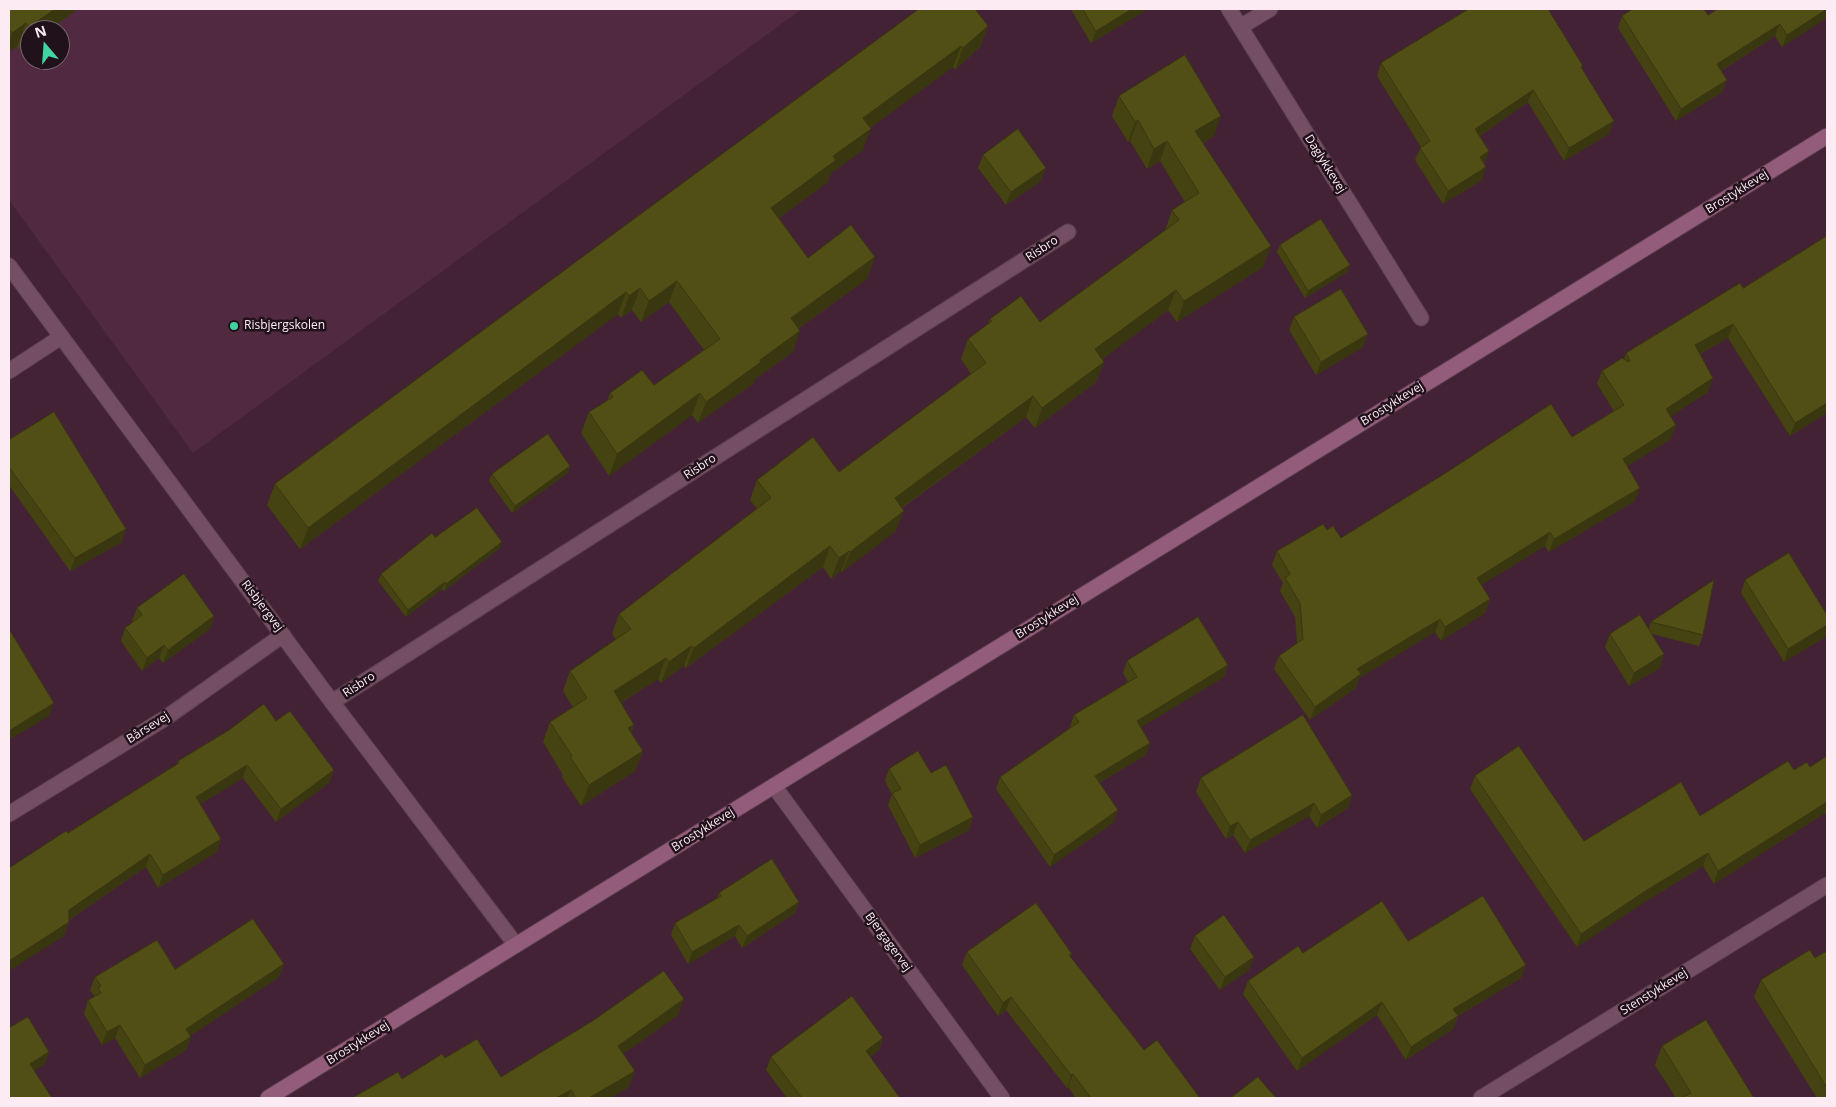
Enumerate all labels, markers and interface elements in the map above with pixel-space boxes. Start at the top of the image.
north arrow [20,20,70,70]
text: N [32,20,49,42]
street label: Daglykkevej [1301,132,1349,196]
street label: Brostykkevej [1703,167,1771,217]
street label: Risbro [1023,233,1061,265]
place label: Risbjergskolen [244,319,325,333]
marker: Risbjergskolen [228,320,240,332]
street label: Brostykkevej [1358,379,1426,429]
street label: Risbro [681,451,719,483]
street label: Risbjergvej [238,578,286,634]
street label: Brostykkevej [1013,592,1081,642]
street label: Risbro [340,669,378,701]
street label: Bårsevej [124,709,172,747]
street label: Brostykkevej [669,805,737,855]
street label: Bjergagervej [862,910,914,974]
street label: Stenstykkevej [1618,966,1690,1018]
street label: Brostykkevej [324,1018,392,1068]

